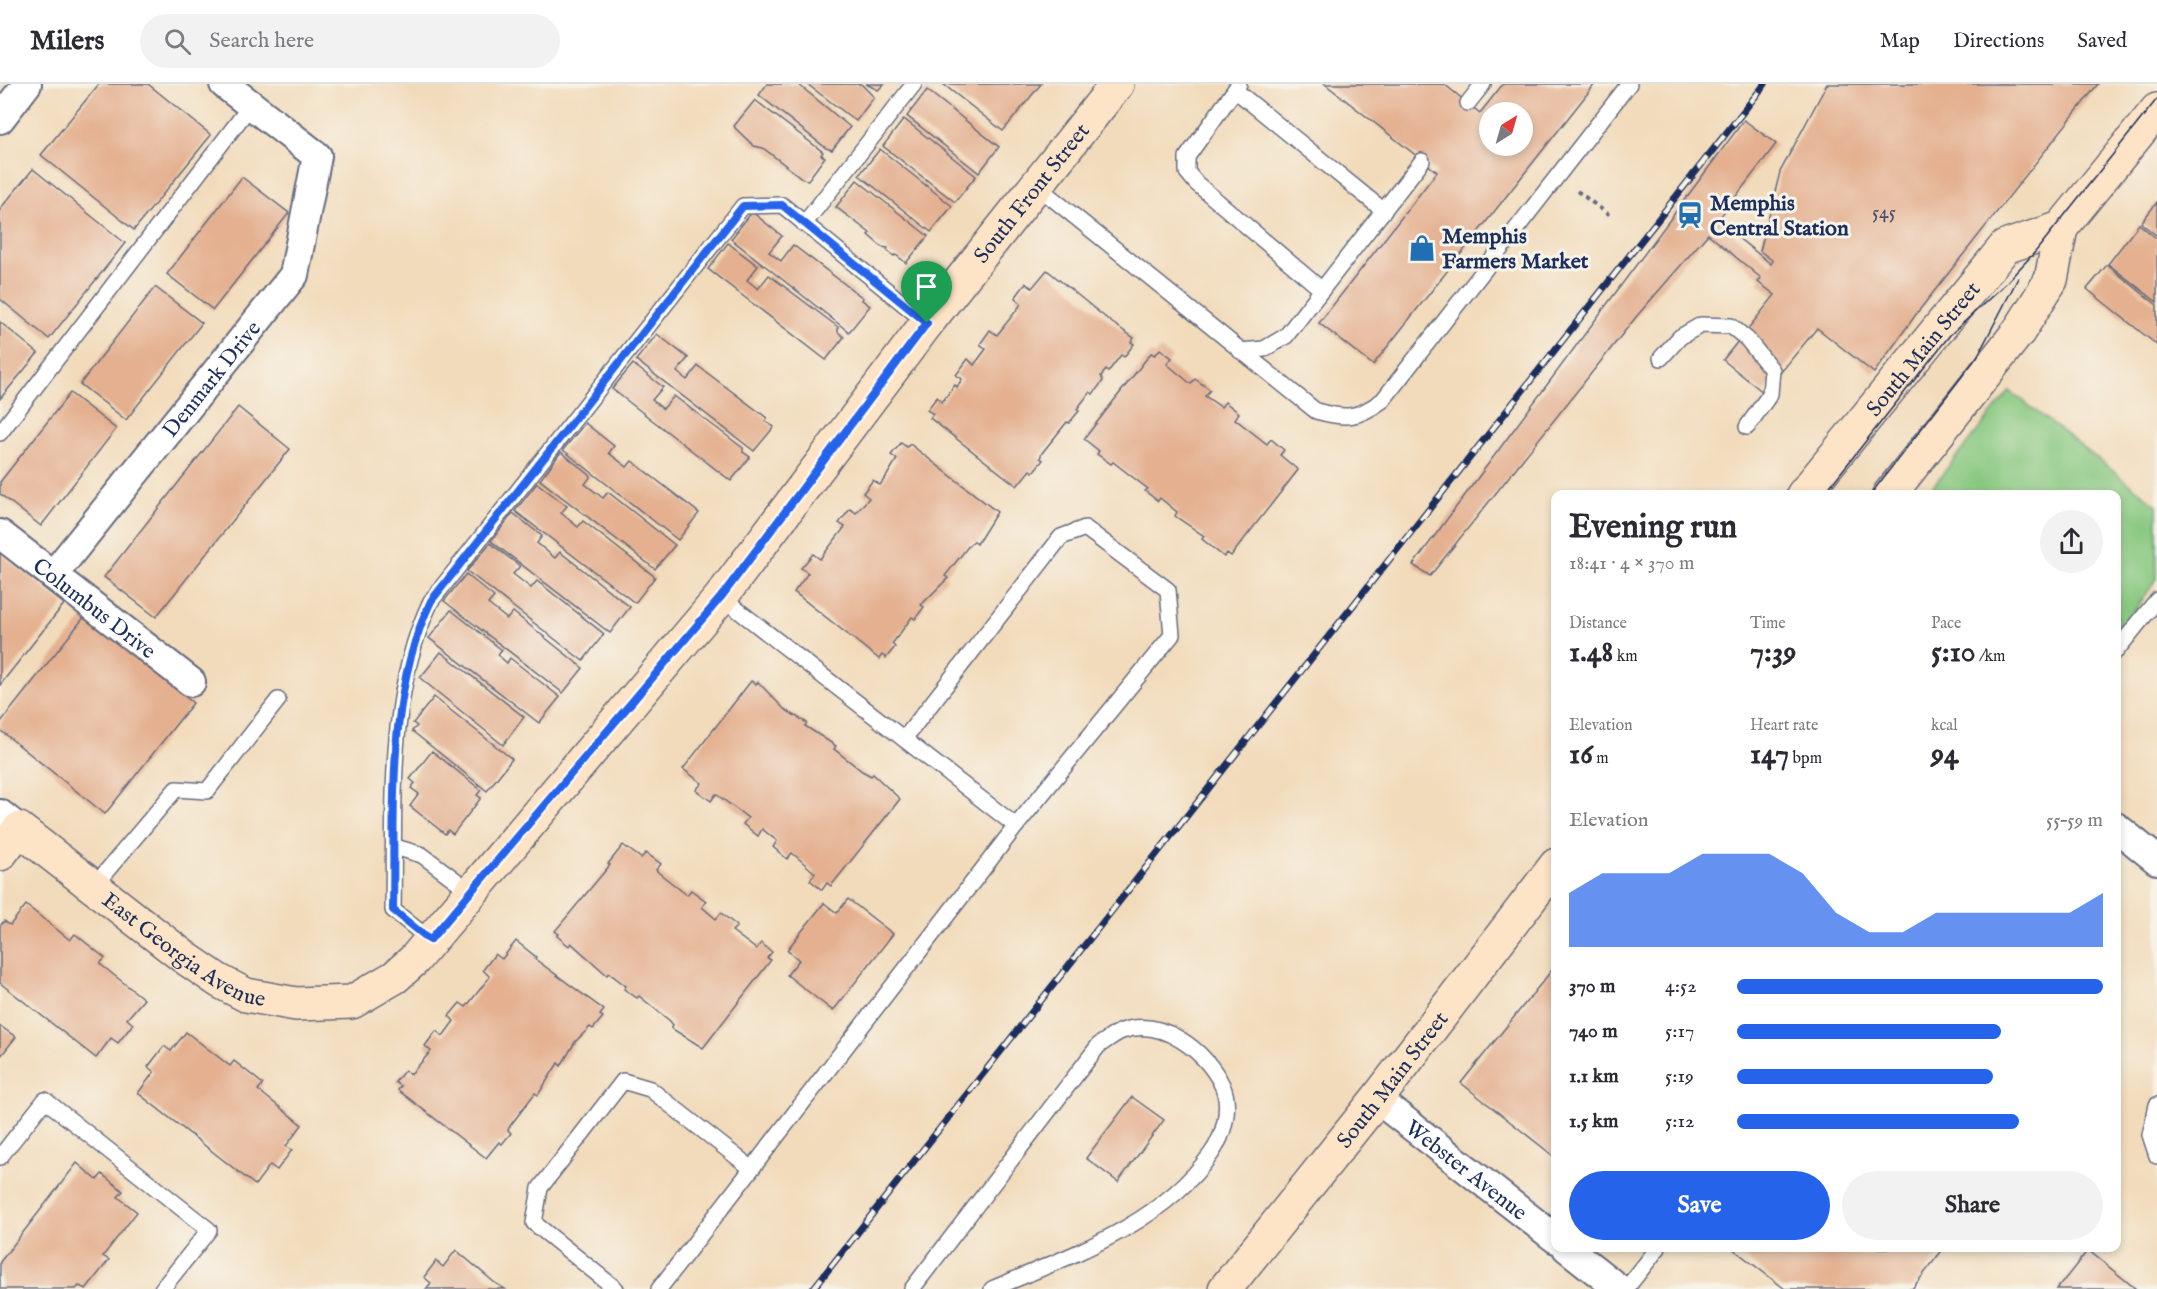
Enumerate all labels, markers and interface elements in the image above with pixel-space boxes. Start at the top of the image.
search box [140,14,560,68]
text: Milers [30,24,104,59]
icon: search [161,25,194,58]
text: Search here [209,27,314,55]
text: Map [1880,28,1920,55]
text: Directions [1953,28,2044,55]
text: Saved [2077,28,2127,55]
north arrow [1479,102,1533,156]
map controls [1479,102,1533,156]
street label: South Front Street [968,118,1097,269]
place label: Memphis Central Station [1710,190,1849,243]
station icon: Memphis Central Station [1675,200,1705,230]
house number: 545 [1872,200,1896,225]
place label: Memphis Farmers Market [1442,223,1589,276]
shop icon: Memphis Farmers Market [1407,233,1437,263]
pin [901,261,952,323]
icon: arrive [910,270,943,303]
street label: South Main Street [1861,276,1987,423]
street label: Denmark Drive [157,316,268,444]
text: Evening run [1569,507,1737,549]
button: share [2040,510,2103,573]
text: 18:41 · 4 × 370 m [1569,551,1695,576]
street label: Columbus Drive [26,552,161,666]
text: Distance [1569,614,1627,634]
text: Time [1750,614,1786,634]
text: Pace [1931,614,1961,634]
text: 1.48 [1569,634,1613,672]
text: 7:39 [1750,634,1796,672]
text: 5:10 [1931,634,1976,672]
text: km [1613,647,1638,667]
text: /km [1976,647,2005,667]
text: Elevation [1569,716,1632,736]
text: Heart rate [1750,716,1818,736]
text: kcal [1931,716,1958,736]
text: 16 [1569,736,1593,774]
text: 147 [1750,736,1789,774]
text: 94 [1931,736,1959,774]
text: m [1593,749,1609,769]
text: bpm [1789,749,1822,769]
text: Elevation [1569,808,1648,833]
text: 55–59 m [2046,808,2103,833]
street label: East Georgia Avenue [96,887,268,1014]
text: 370 m [1569,974,1615,999]
text: 4:52 [1665,974,1697,999]
street label: South Main Street [1331,1006,1455,1155]
text: 740 m [1569,1019,1618,1044]
text: 5:17 [1665,1019,1694,1044]
text: 1.1 km [1569,1064,1619,1089]
text: 5:19 [1665,1064,1694,1089]
text: 1.5 km [1569,1109,1619,1134]
text: 5:12 [1665,1109,1694,1134]
street label: Webster Avenue [1399,1114,1532,1227]
button: Save [1569,1171,1830,1240]
button: Share [1842,1171,2103,1240]

